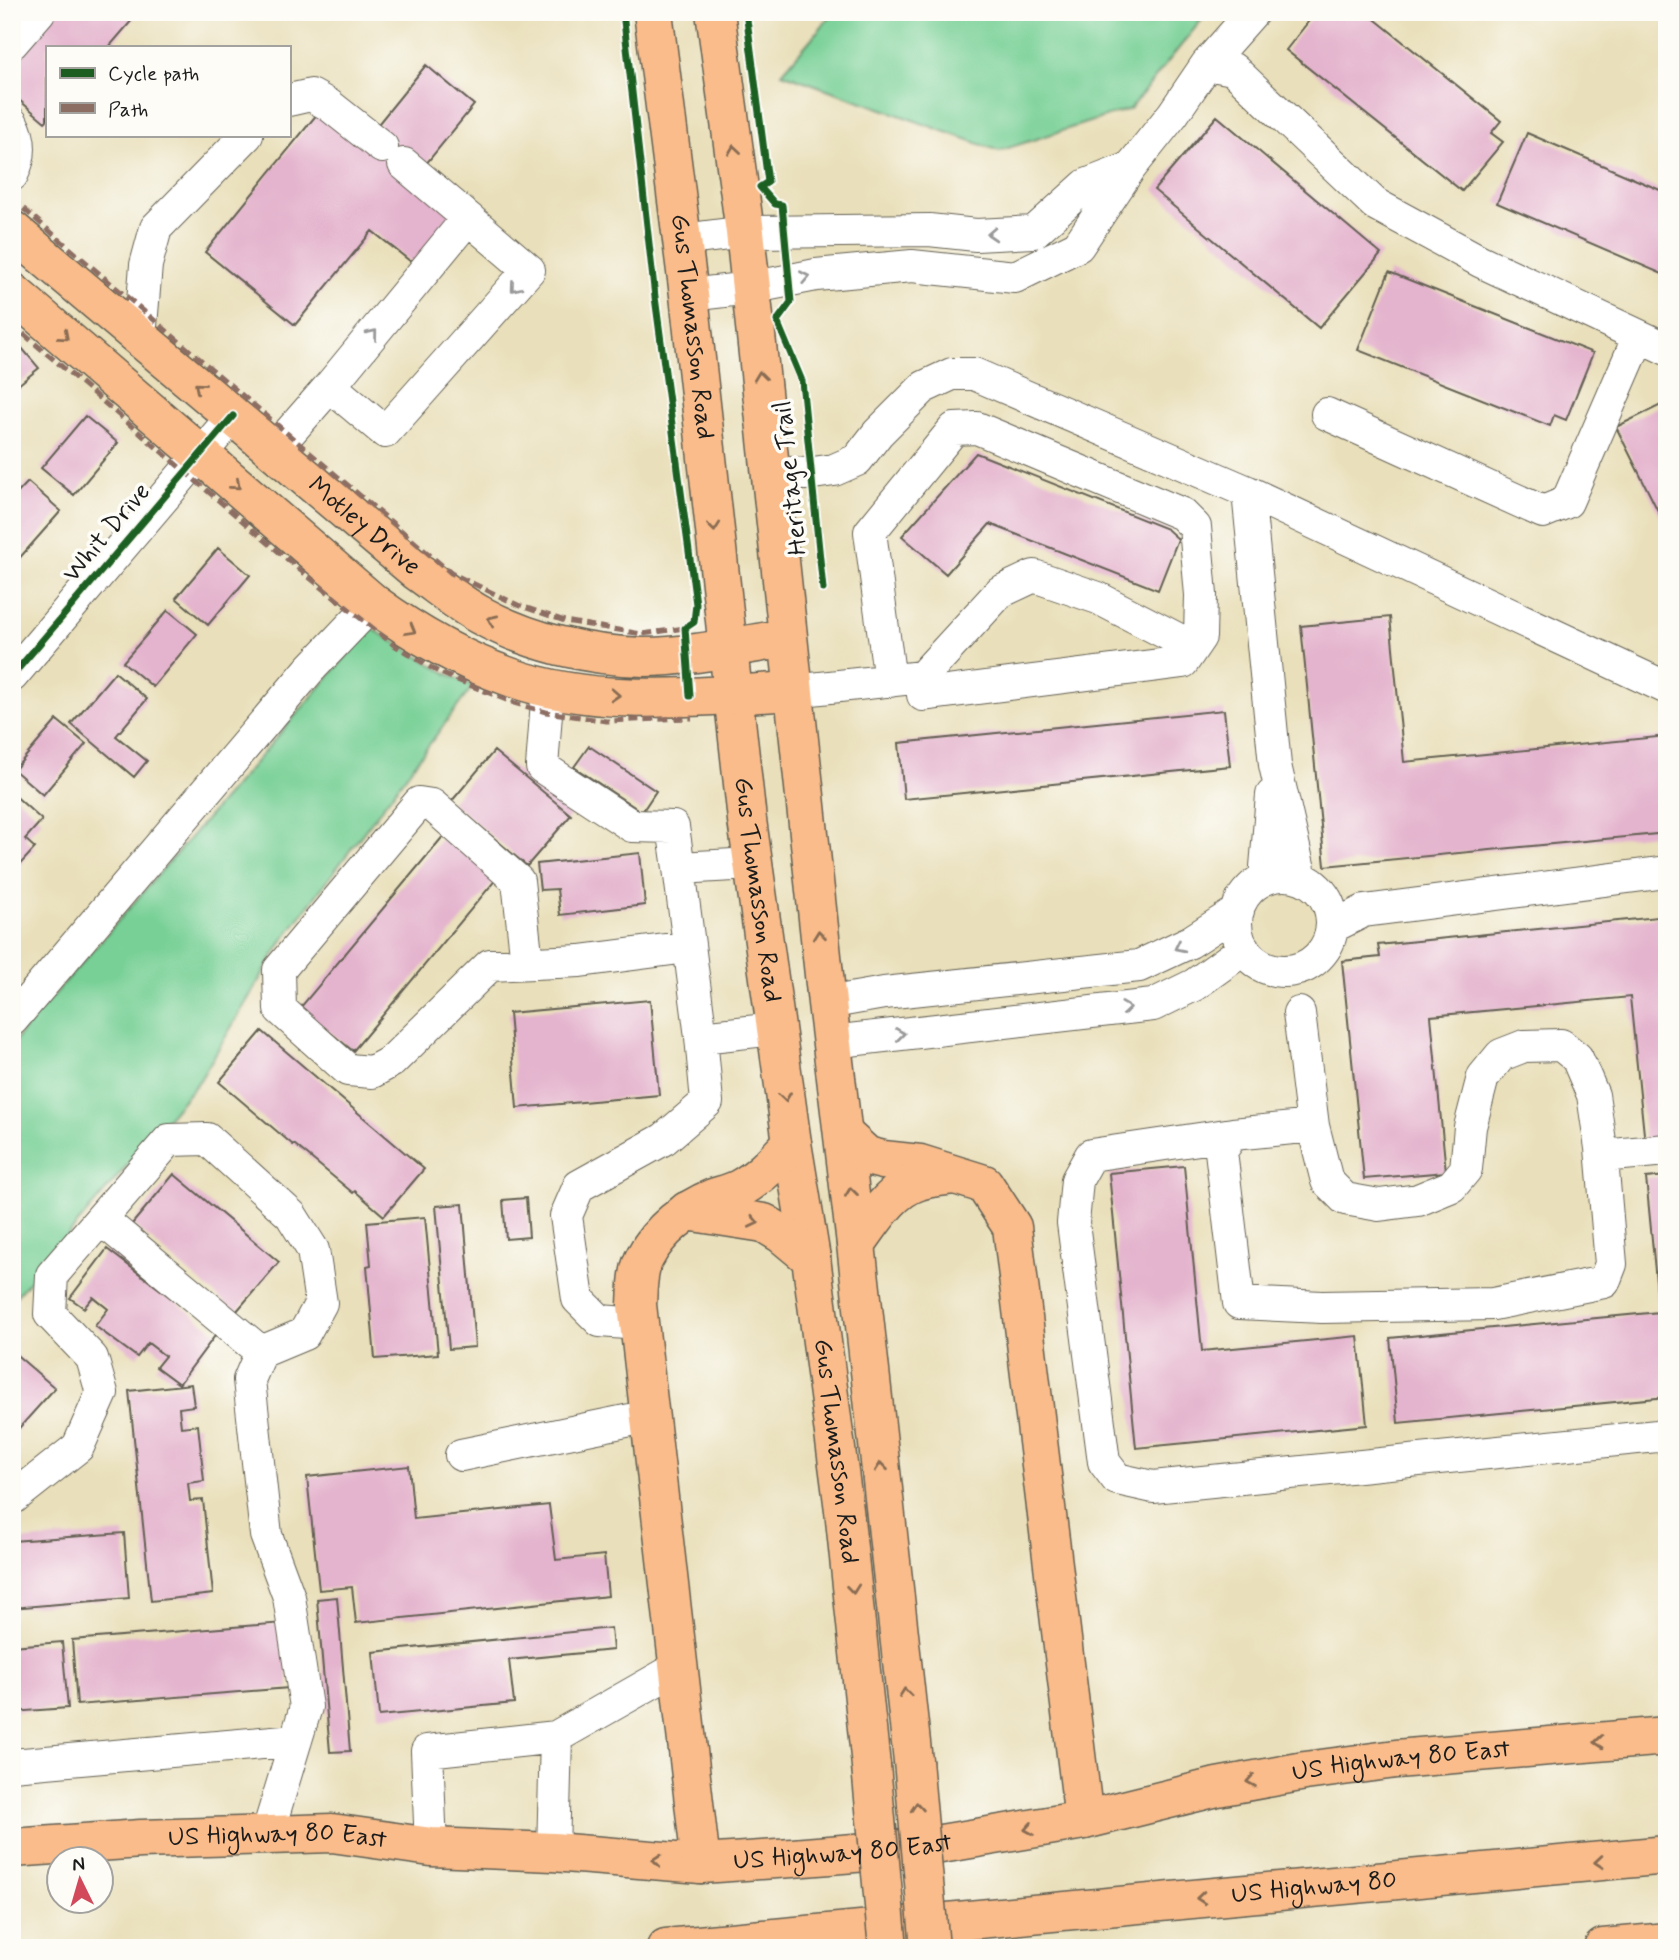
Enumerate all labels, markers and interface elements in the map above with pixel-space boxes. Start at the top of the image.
legend [46,46,290,136]
text: Cycle path [108,60,199,88]
text: Path [108,96,148,124]
one-way arrow [726,144,741,155]
street label: Gus Thomasson Road [662,212,722,441]
one-way arrow [986,226,997,241]
one-way arrow [799,271,811,286]
one-way arrow [510,280,523,292]
one-way arrow [56,328,69,340]
one-way arrow [365,329,378,341]
one-way arrow [753,370,768,381]
one-way arrow [195,383,207,396]
street label: Heritage Trail [766,399,816,557]
street label: Motley Drive [300,469,427,584]
street label: Whit Drive [55,476,159,590]
one-way arrow [228,477,241,489]
one-way arrow [706,521,721,532]
one-way arrow [487,614,499,628]
one-way arrow [404,621,417,634]
one-way arrow [610,688,621,703]
street label: Gus Thomasson Road [725,775,789,1005]
one-way arrow [812,929,827,940]
one-way arrow [1174,938,1186,952]
one-way arrow [1120,1000,1131,1015]
one-way arrow [894,1026,905,1041]
one-way arrow [777,1091,792,1102]
one-way arrow [843,1186,858,1198]
one-way arrow [748,1214,760,1229]
street label: Gus Thomasson Road [805,1337,867,1566]
one-way arrow [873,1461,888,1473]
one-way arrow [845,1583,860,1595]
one-way arrow [898,1687,913,1699]
street label: US Highway 80 East [1289,1732,1511,1790]
one-way arrow [1593,1734,1604,1749]
one-way arrow [1245,1773,1257,1788]
one-way arrow [910,1801,925,1812]
street label: US Highway 80 East [168,1816,389,1858]
one-way arrow [1023,1821,1035,1836]
street label: US Highway 80 East [732,1825,954,1879]
north arrow [46,1844,116,1914]
text: N [71,1852,86,1878]
one-way arrow [651,1853,662,1868]
one-way arrow [1593,1854,1604,1869]
street label: US Highway 80 [1230,1863,1399,1912]
one-way arrow [1196,1890,1207,1905]

